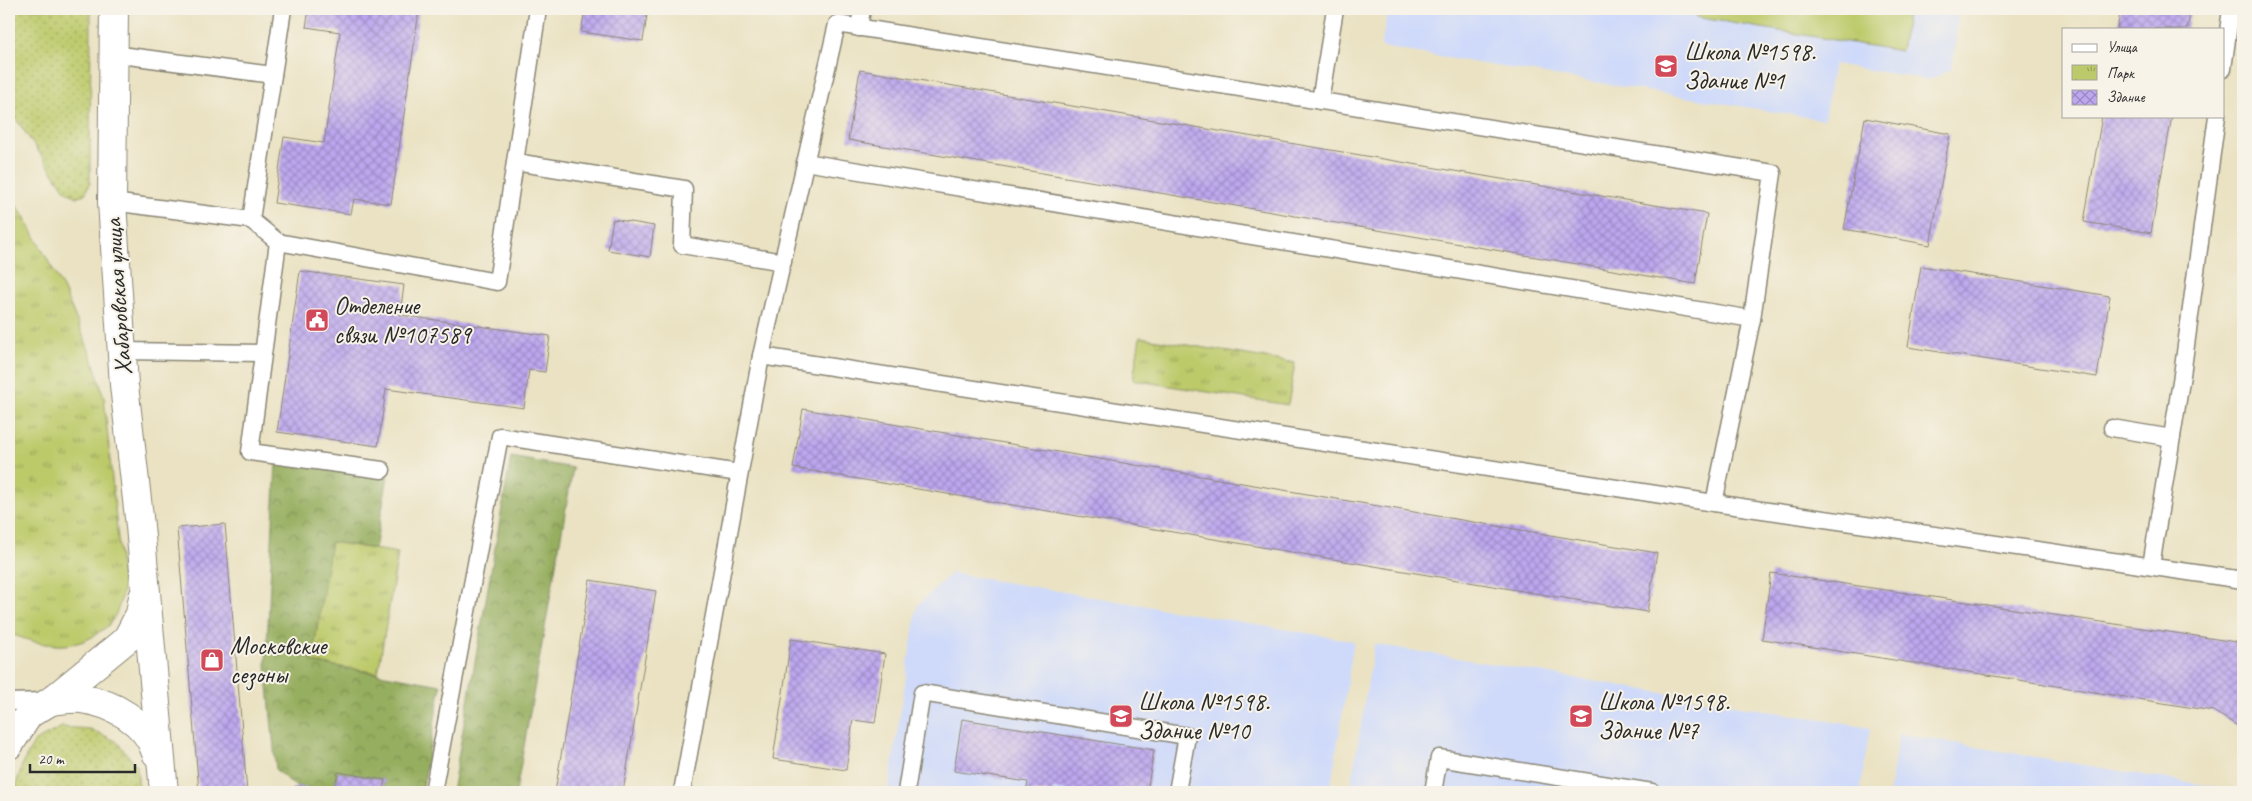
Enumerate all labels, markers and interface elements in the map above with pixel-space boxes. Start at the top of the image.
legend [2062,28,2224,118]
place label: Школа №1598. Здание №1 [1684,36,1816,97]
text: Улица [2107,38,2138,57]
school or university icon: Школа №1598. Здание №1 [1653,53,1679,79]
text: Парк [2107,64,2135,83]
text: Здание [2107,88,2146,107]
street label: Хабаровская улица [96,216,139,376]
place label: Отделение связи №107589 [334,290,472,351]
public building icon: Отделение связи №107589 [304,307,330,333]
place label: Московские сезоны [230,630,328,691]
shop icon: Московские сезоны [199,647,225,673]
place label: Школа №1598. Здание №10 [1138,686,1270,747]
place label: Школа №1598. Здание №7 [1598,686,1730,747]
school or university icon: Школа №1598. Здание №10 [1108,703,1134,729]
school or university icon: Школа №1598. Здание №7 [1568,703,1594,729]
scale bar [30,741,135,773]
text: 20 m [38,750,65,769]

